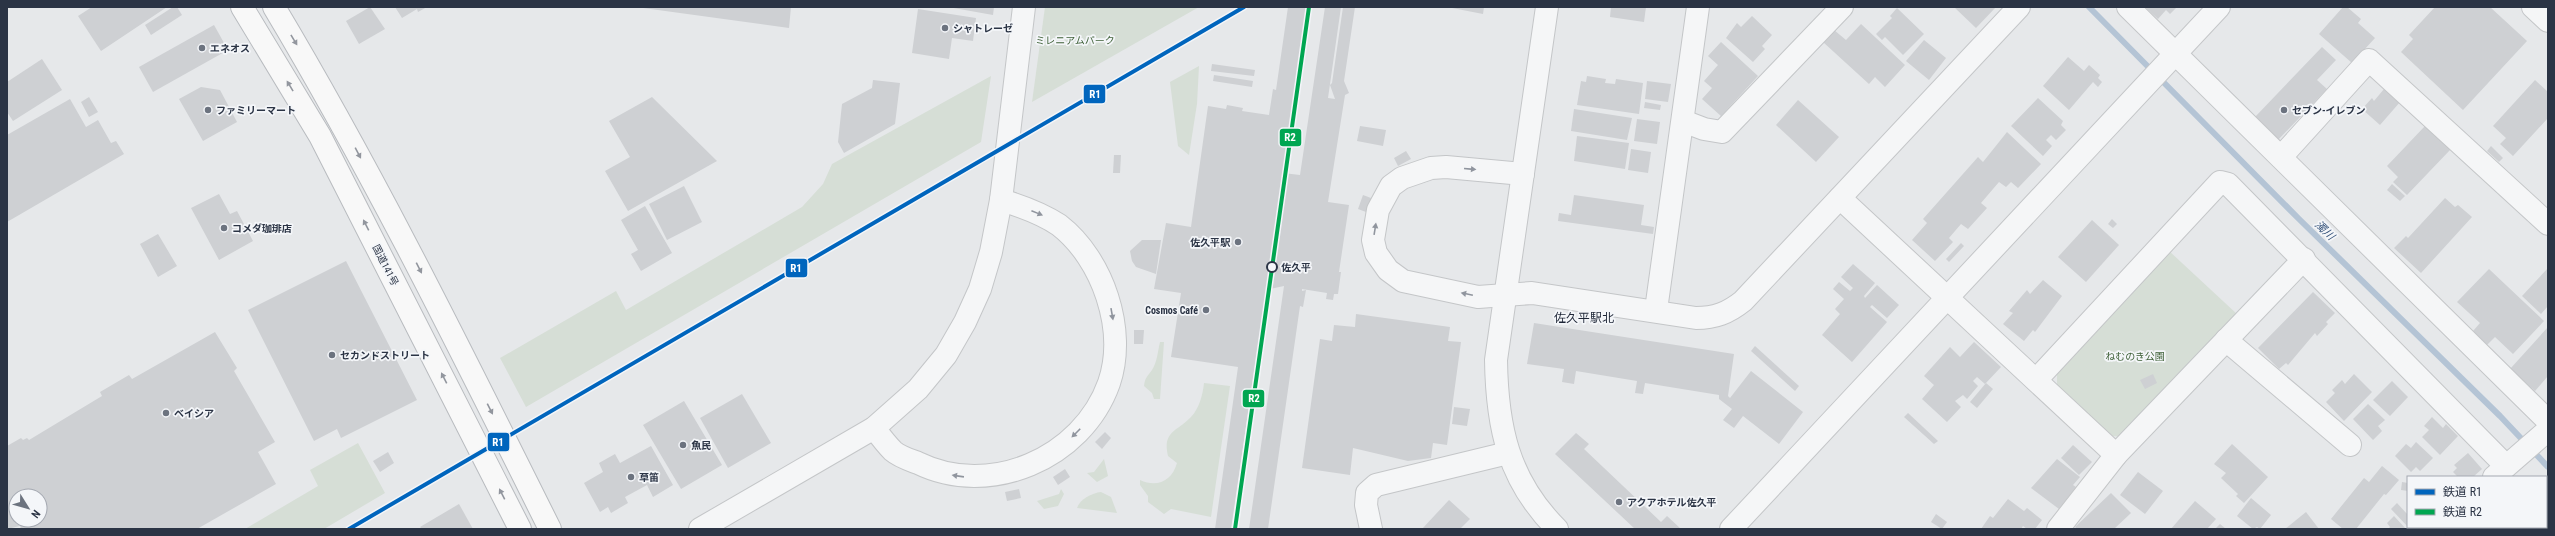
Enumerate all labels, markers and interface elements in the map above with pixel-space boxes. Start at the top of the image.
marker: シャトレーゼ [940,23,950,33]
place label: シャトレーゼ [953,23,1013,34]
one-way arrow [291,34,298,46]
park label: ミレニアムパーク [1035,35,1115,46]
marker: エネオス [197,43,207,53]
place label: エネオス [210,43,250,54]
one-way arrow [286,80,293,92]
line badge: R1 [1083,84,1106,104]
text: R1 [1089,88,1101,101]
marker: ファミリーマート [203,105,213,115]
place label: ファミリーマート [216,105,296,116]
marker: セブン-イレブン [2279,105,2289,115]
place label: セブン-イレブン [2292,105,2366,116]
line badge: R2 [1279,128,1302,147]
text: R2 [1284,131,1296,144]
one-way arrow [355,148,362,159]
one-way arrow [1464,166,1476,173]
one-way arrow [1032,210,1043,216]
water label: 濁川 [2312,218,2338,243]
one-way arrow [362,219,369,231]
marker: コメダ珈琲店 [219,223,229,233]
place label: コメダ珈琲店 [232,223,292,234]
one-way arrow [1372,223,1378,235]
place label: 佐久平駅 [1190,237,1231,248]
marker: 佐久平駅 [1233,237,1243,247]
street label: 国道141号 [370,243,401,288]
line badge: R1 [785,258,808,278]
marker: 佐久平 [1266,261,1278,273]
text: R1 [790,262,802,275]
place label: 佐久平 [1281,262,1311,273]
one-way arrow [416,263,422,274]
one-way arrow [1461,291,1473,297]
place label: Cosmos Café [1145,305,1198,316]
marker: Cosmos Café [1201,305,1211,315]
one-way arrow [1109,307,1115,320]
district label: 佐久平駅北 [1554,311,1614,325]
marker: セカンドストリート [327,350,337,360]
place label: セカンドストリート [340,350,430,361]
park label: ねむのき公園 [2105,351,2165,362]
one-way arrow [441,372,447,384]
line badge: R2 [1242,389,1265,408]
text: R2 [1248,392,1260,405]
one-way arrow [487,404,493,415]
marker: ベイシア [161,408,171,418]
place label: ベイシア [174,408,214,419]
one-way arrow [1071,428,1081,438]
line badge: R1 [487,432,510,452]
text: R1 [492,436,504,449]
marker: 魚民 [678,440,688,450]
place label: 魚民 [691,440,711,451]
marker: 草笛 [626,472,636,482]
place label: 草笛 [639,472,659,483]
one-way arrow [952,473,964,479]
legend [2407,476,2547,528]
text: 鉄道 R1 [2443,485,2482,499]
north arrow [8,488,48,528]
one-way arrow [499,488,505,500]
marker: アクアホテル佐久平 [1614,497,1624,507]
place label: アクアホテル佐久平 [1627,497,1717,508]
text: 鉄道 R2 [2443,505,2482,519]
text: N [28,507,43,521]

